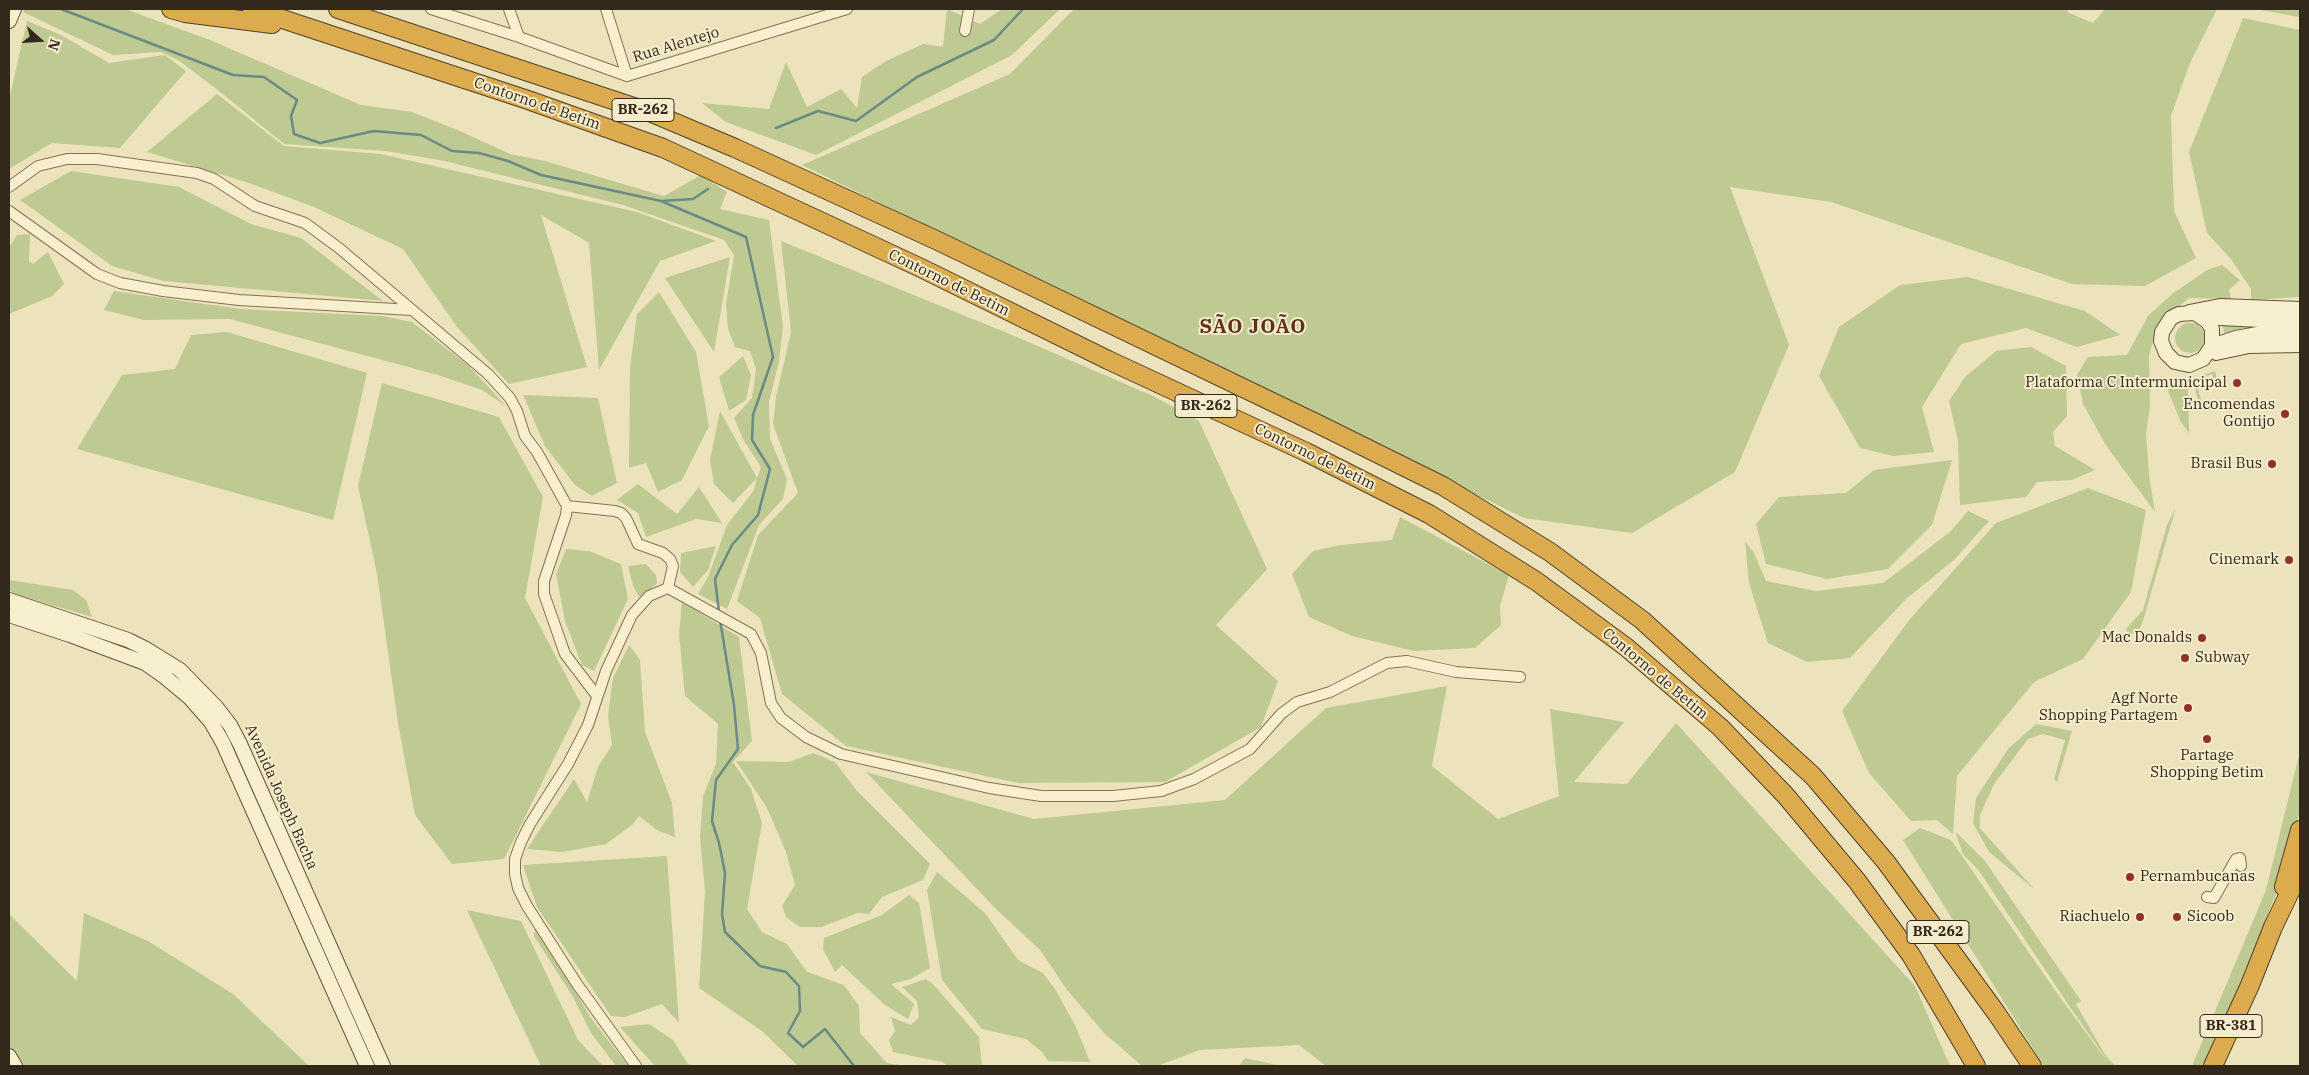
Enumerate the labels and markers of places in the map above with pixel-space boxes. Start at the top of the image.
place label: Plataforma C Intermunicipal [2025,374,2227,392]
marker: Plataforma C Intermunicipal [2231,377,2243,389]
place label: Encomendas Gontijo [2183,396,2275,431]
marker: Encomendas Gontijo [2279,408,2291,420]
place label: Brasil Bus [2191,455,2262,473]
marker: Brasil Bus [2266,458,2278,470]
place label: Cinemark [2209,551,2279,569]
marker: Cinemark [2283,554,2295,566]
place label: Mac Donalds [2102,629,2192,647]
marker: Mac Donalds [2196,632,2208,644]
place label: Subway [2195,649,2250,667]
marker: Subway [2179,652,2191,664]
place label: Agf Norte Shopping Partagem [2039,690,2178,725]
marker: Agf Norte Shopping Partagem [2182,702,2194,714]
marker: Partage Shopping Betim [2201,733,2213,745]
place label: Partage Shopping Betim [2150,747,2264,782]
place label: Pernambucanas [2140,868,2255,886]
marker: Pernambucanas [2124,871,2136,883]
place label: Riachuelo [2060,908,2130,926]
place label: Sicoob [2187,908,2234,926]
marker: Riachuelo [2134,911,2146,923]
marker: Sicoob [2171,911,2183,923]

